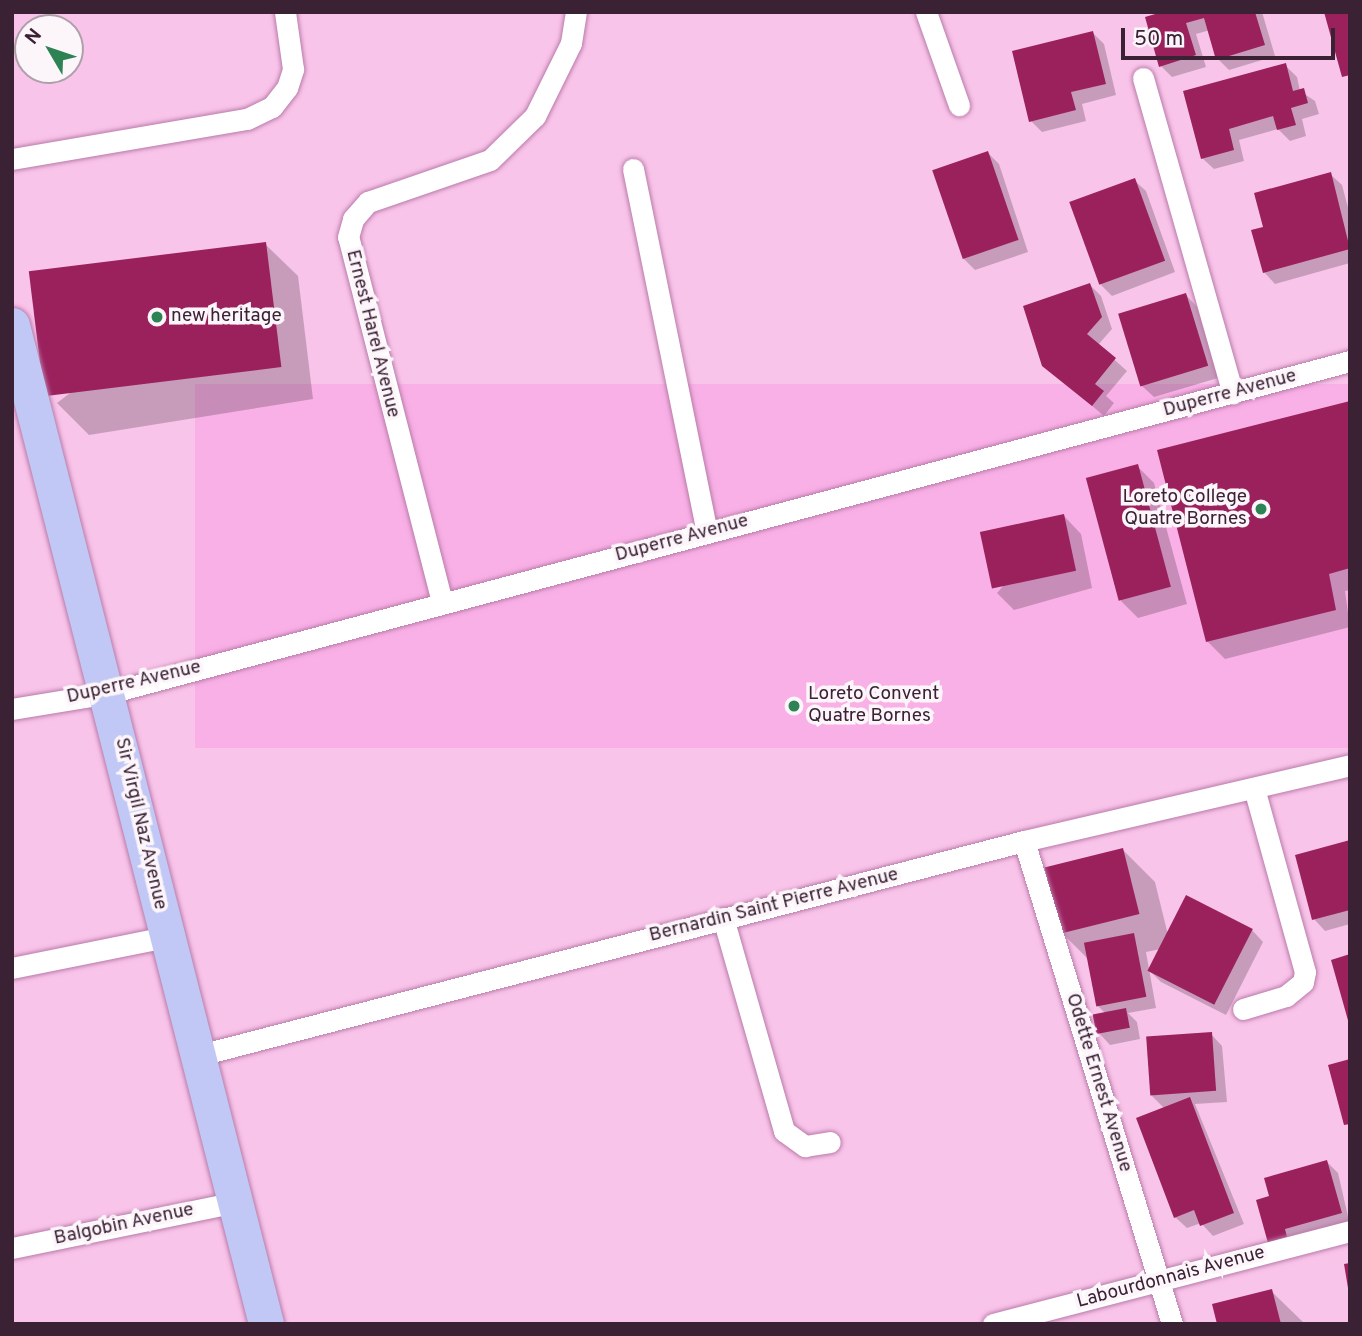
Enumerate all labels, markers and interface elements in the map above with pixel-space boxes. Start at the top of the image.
north arrow [14,14,84,84]
scale bar [1124,14,1338,58]
text: N [21,24,48,50]
text: 50 m [1134,26,1183,53]
street label: Ernest Harel Avenue [340,247,404,421]
place label: new heritage [171,306,282,328]
marker: new heritage [149,309,165,325]
street label: Duperre Avenue [1161,365,1299,423]
place label: Loreto College Quatre Bornes [1123,487,1247,531]
marker: Loreto College Quatre Bornes [1253,501,1269,517]
street label: Duperre Avenue [613,510,751,568]
street label: Duperre Avenue [64,656,204,710]
place label: Loreto Convent Quatre Bornes [808,684,939,728]
marker: Loreto Convent Quatre Bornes [786,698,802,714]
street label: Sir Virgil Naz Avenue [109,735,171,913]
street label: Bernardin Saint Pierre Avenue [647,864,901,948]
street label: Odette Ernest Avenue [1060,991,1136,1175]
street label: Balgobin Avenue [52,1199,196,1251]
street label: Labourdonnais Avenue [1074,1242,1268,1314]

